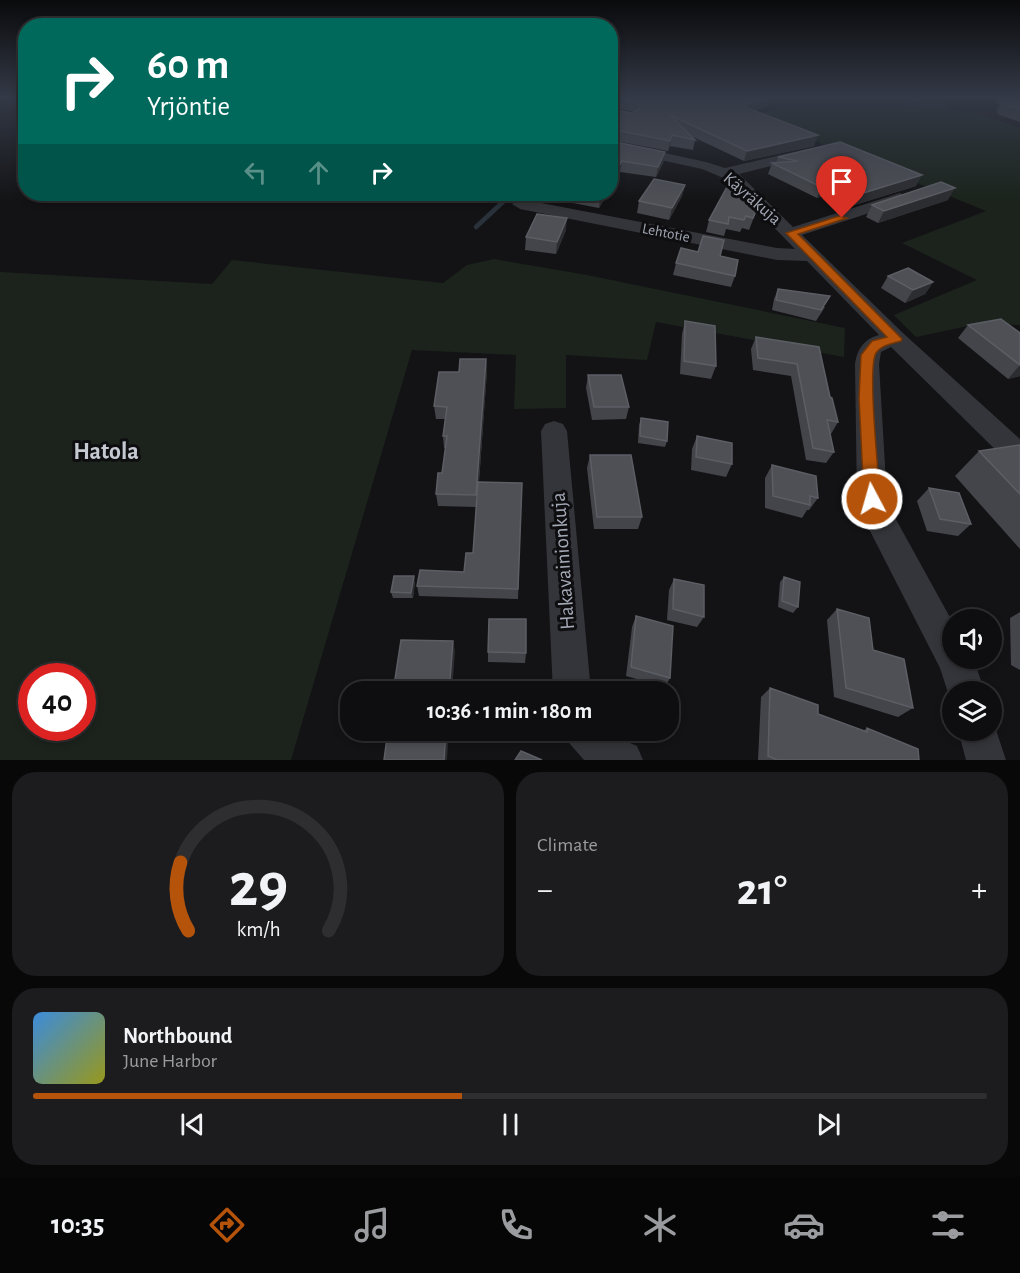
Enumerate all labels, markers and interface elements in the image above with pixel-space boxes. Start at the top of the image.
icon: right [48,42,126,120]
text: 60 m [147,44,229,86]
text: Yrjöntie [147,93,230,120]
icon: left [239,156,272,189]
icon: ahead [302,156,335,189]
icon: right [365,156,398,189]
pin [816,156,867,218]
icon: arrive [825,165,858,198]
street label: Käyräkuja [720,169,784,229]
street label: Lehtotie [641,221,691,245]
district label: Hatola [73,440,139,464]
position arrow [840,467,904,531]
street label: Hakavainionkuja [548,491,578,631]
map controls [942,609,1002,741]
button: sound [942,609,1002,669]
speed limit sign: 40 [18,663,96,741]
button: layers [942,681,1002,741]
text: 10:36 · 1 min · 180 m [427,700,592,722]
text: Climate [537,835,598,855]
text: 29 [228,855,288,917]
text: 21° [737,868,787,913]
text: − [537,874,553,907]
text: + [971,874,987,907]
text: km/h [236,919,280,940]
text: Northbound [123,1025,232,1047]
text: June Harbor [123,1051,217,1071]
icon: previous [176,1108,209,1141]
icon: pause [494,1108,527,1141]
icon: next [812,1108,845,1141]
icon: directions [206,1204,248,1246]
icon: music [351,1204,393,1246]
icon: phone [495,1204,537,1246]
icon: climate [639,1204,681,1246]
icon: car [783,1204,825,1246]
icon: filters [927,1204,969,1246]
text: 10:35 [51,1211,104,1238]

